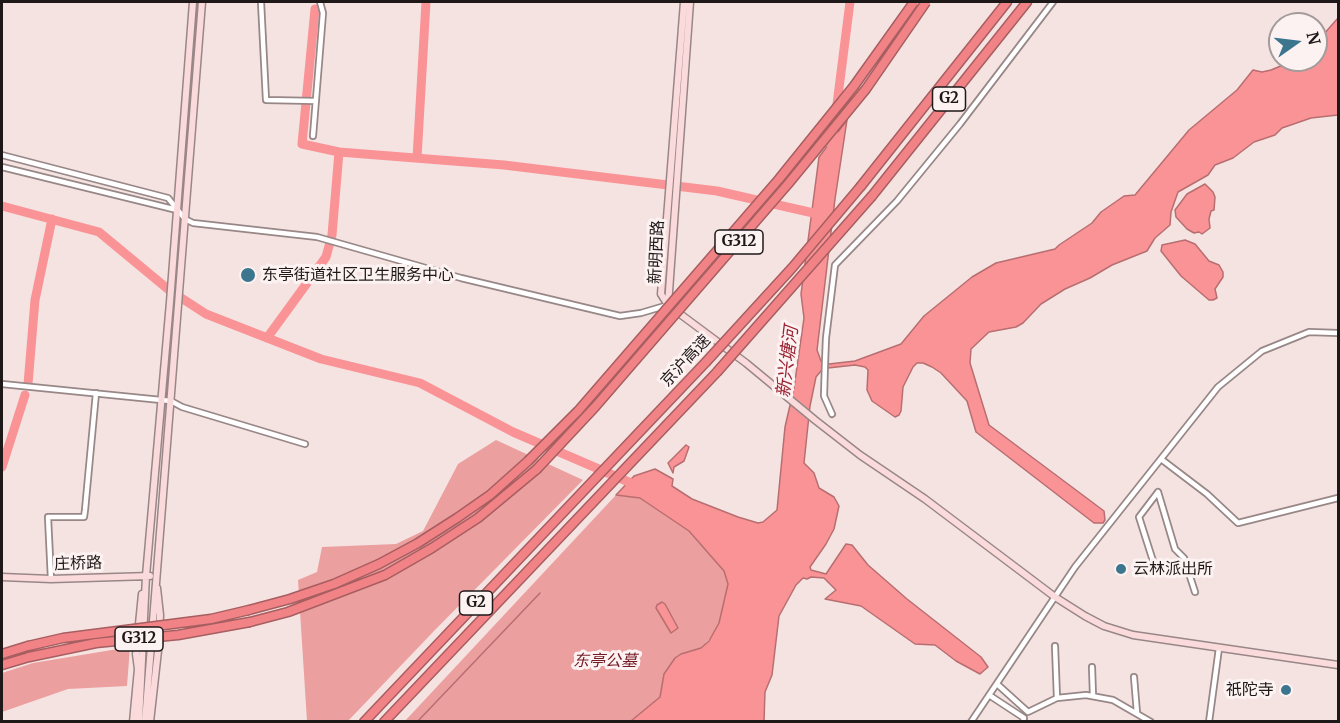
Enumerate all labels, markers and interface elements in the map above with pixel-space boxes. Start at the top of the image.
north arrow [1268,12,1328,72]
text: N [1302,30,1325,47]
road number: G2 [932,87,966,111]
street label: 新明西路 [646,220,668,284]
road number: G312 [715,230,763,254]
place label: 东亭街道社区卫生服务中心 [262,265,454,285]
marker: 东亭街道社区卫生服务中心 [239,266,257,284]
water label: 新兴塘河 [773,325,803,399]
street label: 京沪高速 [657,331,715,391]
street label: 庄桥路 [54,554,102,574]
place label: 云林派出所 [1133,559,1213,579]
marker: 云林派出所 [1114,562,1128,576]
road number: G2 [460,591,492,615]
road number: G312 [115,627,163,651]
park label: 东亭公墓 [573,651,637,671]
place label: 祇陀寺 [1226,680,1274,700]
marker: 祇陀寺 [1279,683,1293,697]

